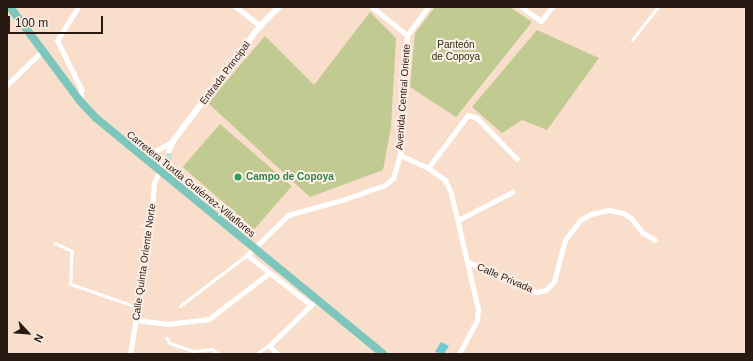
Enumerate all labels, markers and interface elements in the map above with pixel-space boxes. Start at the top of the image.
scale bar [10,8,105,34]
text: 100 m [15,16,48,30]
park label: Panteón de Copoya [432,38,480,62]
street label: Entrada Principal [197,39,253,107]
street label: Avenida Central Oriente [393,43,413,151]
street label: Carretera Tuxtla Gutiérrez-Villaflores [124,128,258,240]
place label: Campo de Copoya [246,171,334,183]
marker: Campo de Copoya [233,172,243,182]
street label: Calle Quinta Oriente Norte [130,203,158,321]
street label: Calle Privada [475,261,535,295]
north arrow [8,313,48,353]
text: N [32,332,46,344]

